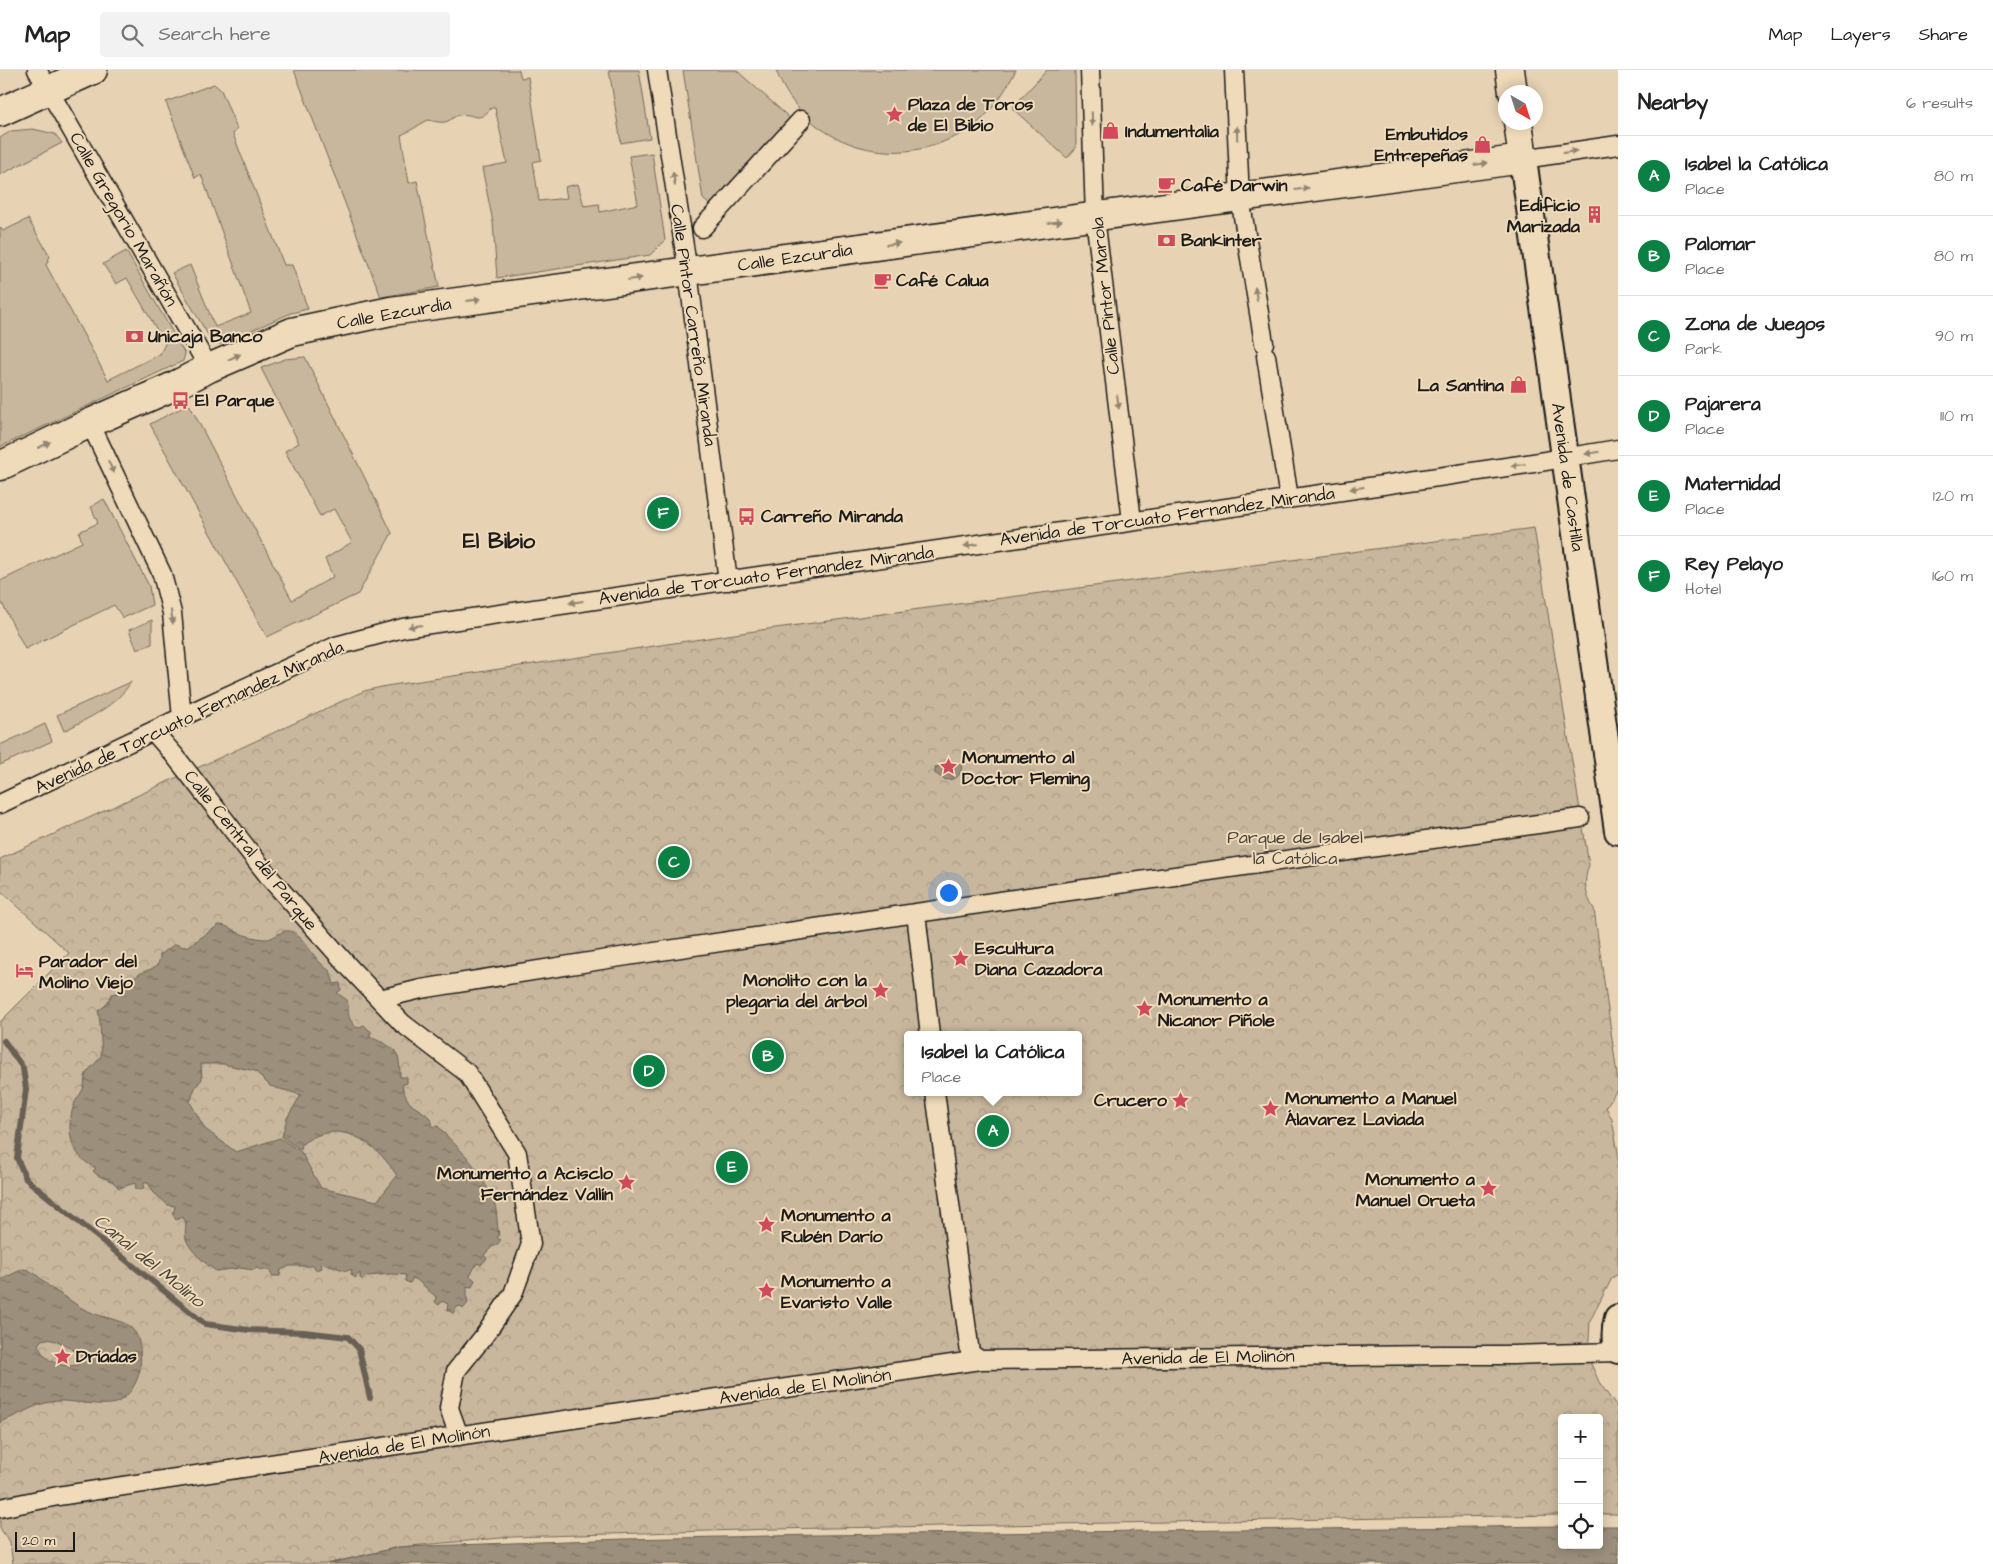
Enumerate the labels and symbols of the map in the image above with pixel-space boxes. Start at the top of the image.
north arrow [1498,85,1543,130]
place label: Plaza de Toros de El Bibio [907,92,1033,138]
place icon: Plaza de Toros de El Bibio [884,104,904,124]
one-way arrow [1089,111,1097,127]
place label: Indumentalia [1125,119,1220,144]
shop icon: Indumentalia [1101,121,1121,141]
place label: Embutidos Entrepeñas [1374,122,1468,168]
one-way arrow [1232,125,1240,141]
street label: Calle Gregorio Marañón [63,128,184,311]
shop icon: Embutidos Entrepeñas [1472,134,1492,154]
one-way arrow [1563,148,1579,156]
one-way arrow [1473,160,1489,168]
one-way arrow [670,170,678,186]
place label: Café Darwin [1181,173,1288,198]
cafe icon: Café Darwin [1157,175,1177,195]
one-way arrow [1295,185,1311,193]
place label: Edificio Marizada [1507,193,1581,239]
street label: Calle Pintor Carreño Miranda [664,202,723,448]
building icon: Edificio Marizada [1584,205,1604,225]
street label: Calle Pintor Marola [1085,216,1126,376]
one-way arrow [1047,218,1063,226]
place label: Bankinter [1181,228,1262,253]
bank icon: Bankinter [1157,230,1177,250]
street label: Calle Ezcurdia [736,237,854,278]
one-way arrow [886,240,902,248]
place label: Café Calua [896,268,989,293]
cafe icon: Café Calua [872,270,892,290]
one-way arrow [627,274,643,282]
one-way arrow [1252,286,1260,302]
street label: Calle Ezcurdia [335,291,453,336]
one-way arrow [466,296,482,304]
place label: Unicaja Banco [148,324,263,349]
bank icon: Unicaja Banco [124,326,144,346]
one-way arrow [227,353,241,361]
place label: La Santina [1417,373,1505,398]
shop icon: La Santina [1508,375,1528,395]
place label: El Parque [195,388,275,413]
bus stop icon: El Parque [171,390,191,410]
one-way arrow [1114,395,1122,411]
street label: Avenida de Castilla [1545,401,1590,553]
one-way arrow [37,441,51,449]
one-way arrow [1583,449,1599,457]
one-way arrow [108,460,116,474]
one-way arrow [1509,461,1525,469]
street label: Avenida de Torcuato Fernandez Miranda [998,481,1336,552]
one-way arrow [1348,484,1364,492]
pin: F [647,494,679,532]
place label: Carreño Miranda [761,504,904,529]
bus stop icon: Carreño Miranda [737,506,757,526]
district label: El Bibio [463,526,536,557]
street label: Avenida de Torcuato Fernandez Miranda [597,540,935,611]
one-way arrow [963,541,979,549]
one-way arrow [568,599,584,607]
one-way arrow [169,609,177,625]
one-way arrow [407,622,423,630]
street label: Avenida de Torcuato Fernandez Miranda [31,635,348,800]
place label: Monumento al Doctor Fleming [962,745,1090,792]
place icon: Monumento al Doctor Fleming [938,757,958,777]
street label: Calle Central del Parque [178,765,323,936]
park label: Parque de Isabel la Católica [1227,825,1363,871]
pin: C [658,843,690,881]
your location [936,880,962,906]
place label: Escultura Diana Cazadora [975,936,1103,982]
place icon: Escultura Diana Cazadora [951,948,971,968]
place label: Parador del Molino Viejo [39,949,137,995]
hotel icon: Parador del Molino Viejo [15,961,35,981]
place label: Monolito con la plegaria del árbol [726,968,868,1015]
place icon: Monolito con la plegaria del árbol [871,980,891,1000]
place label: Monumento a Nicanor Piñole [1158,987,1275,1033]
place icon: Monumento a Nicanor Piñole [1134,999,1154,1019]
pin: B [752,1037,784,1075]
pin: D [633,1052,665,1090]
place label: Monumento a Manuel Álavarez Laviada [1285,1086,1457,1132]
place label: Crucero [1094,1088,1168,1113]
place icon: Crucero [1171,1090,1191,1110]
place icon: Monumento a Manuel Álavarez Laviada [1261,1098,1281,1118]
pin: A [977,1112,1009,1150]
pin: E [716,1148,748,1186]
place label: Monumento a Acisclo Fernández Vallín [437,1161,614,1207]
place label: Monumento a Manuel Orueta [1356,1167,1476,1213]
place icon: Monumento a Acisclo Fernández Vallín [617,1173,637,1193]
place icon: Monumento a Manuel Orueta [1479,1179,1499,1199]
place label: Monumento a Rubén Darío [781,1203,892,1249]
water label: Canal del Molino [88,1208,211,1315]
place icon: Monumento a Rubén Darío [757,1215,777,1235]
place label: Monumento a Evaristo Valle [781,1269,893,1315]
place icon: Monumento a Evaristo Valle [757,1281,777,1301]
street label: Avenida de El Molinón [1121,1343,1295,1372]
place label: Dríadas [76,1344,137,1369]
place icon: Dríadas [52,1346,72,1366]
street label: Avenida de El Molinón [717,1362,893,1411]
street label: Avenida de El Molinón [316,1419,492,1470]
scale bar [15,1529,75,1552]

